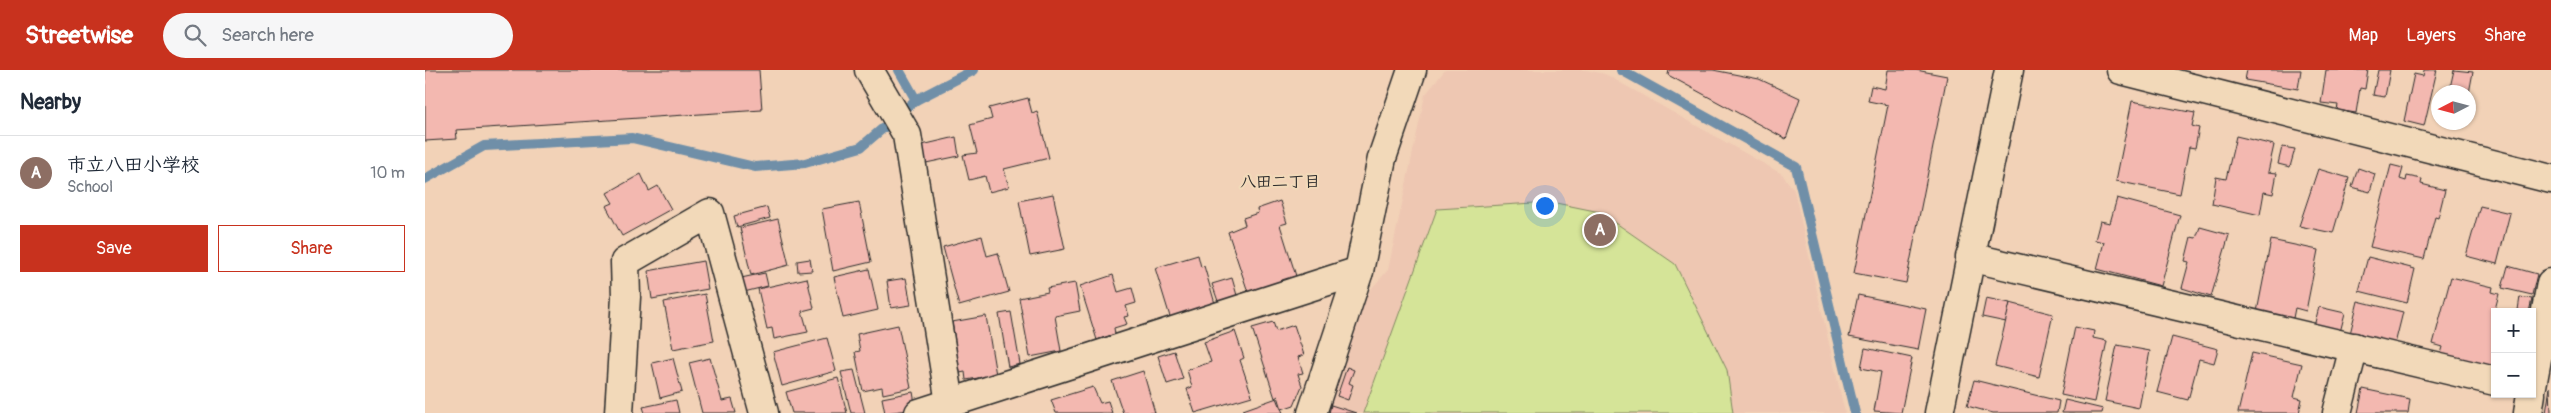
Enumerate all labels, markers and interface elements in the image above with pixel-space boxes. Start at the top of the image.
search box [163,13,513,58]
text: Streetwise [25,21,133,50]
icon: search [181,21,209,49]
text: Search here [221,23,314,47]
text: Map [2349,24,2378,47]
text: Layers [2406,24,2456,47]
text: Share [2484,24,2526,47]
north arrow [2431,85,2476,130]
text: Nearby [20,89,81,116]
text: 市立八田小学校 [67,153,200,177]
text: A [31,163,41,183]
text: 10 m [370,163,405,183]
district label: 八田二丁目 [1240,172,1320,192]
text: School [67,177,113,197]
your location [1532,193,1558,219]
pin: A [1584,211,1616,249]
button: Save [20,225,208,272]
button: Share [218,225,405,272]
map controls [2491,308,2536,398]
button: + [2491,308,2536,353]
button: − [2491,353,2536,398]

